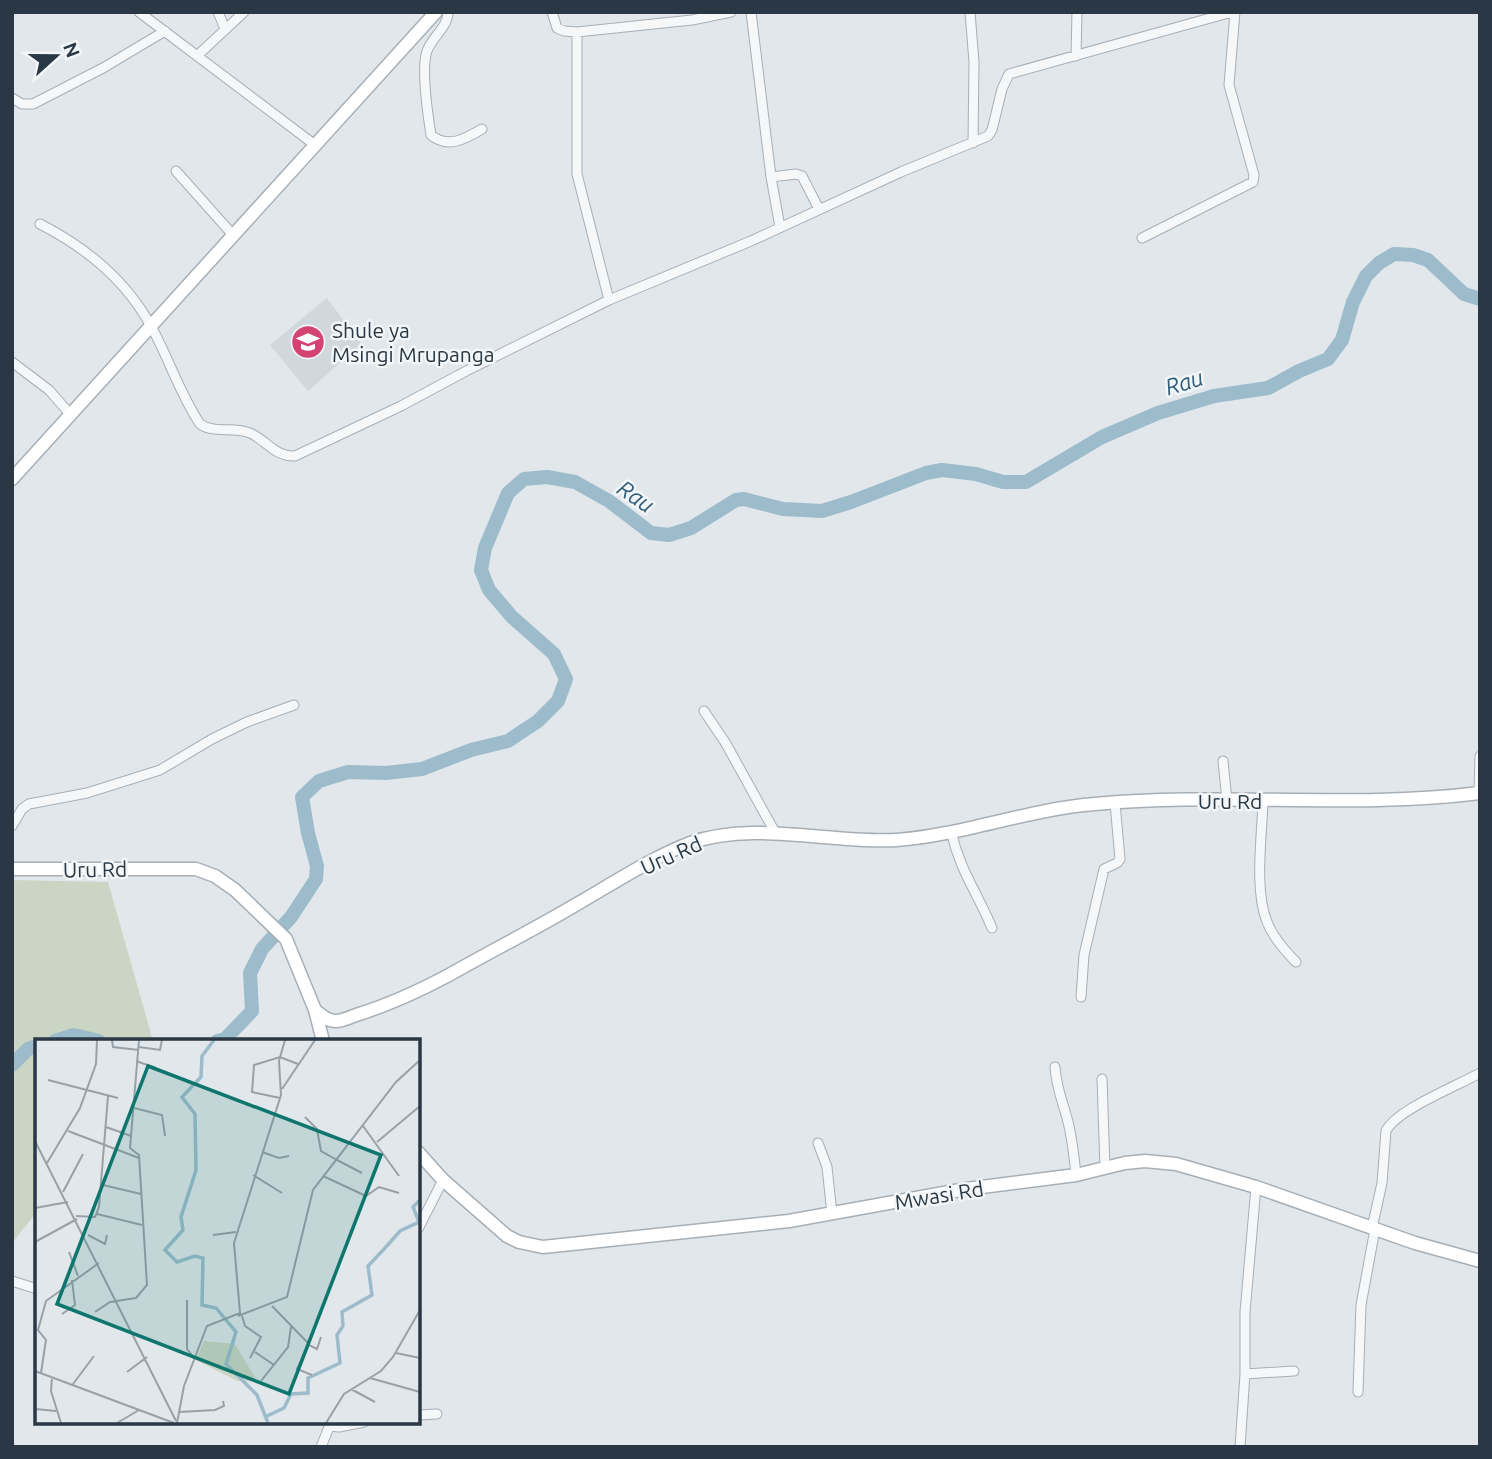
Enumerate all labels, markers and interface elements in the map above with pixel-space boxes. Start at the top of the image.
north arrow [21,21,91,91]
text: N [59,39,85,60]
place label: Shule ya Msingi Mrupanga [332,318,495,366]
school or university icon: Shule ya Msingi Mrupanga [289,323,327,361]
water label: Rau [1162,364,1206,400]
water label: Rau [613,475,659,517]
street label: Uru Rd [1198,789,1262,813]
street label: Uru Rd [637,831,705,879]
street label: Uru Rd [63,856,127,882]
inset map [35,1039,420,1424]
street label: Mwasi Rd [893,1176,985,1214]

